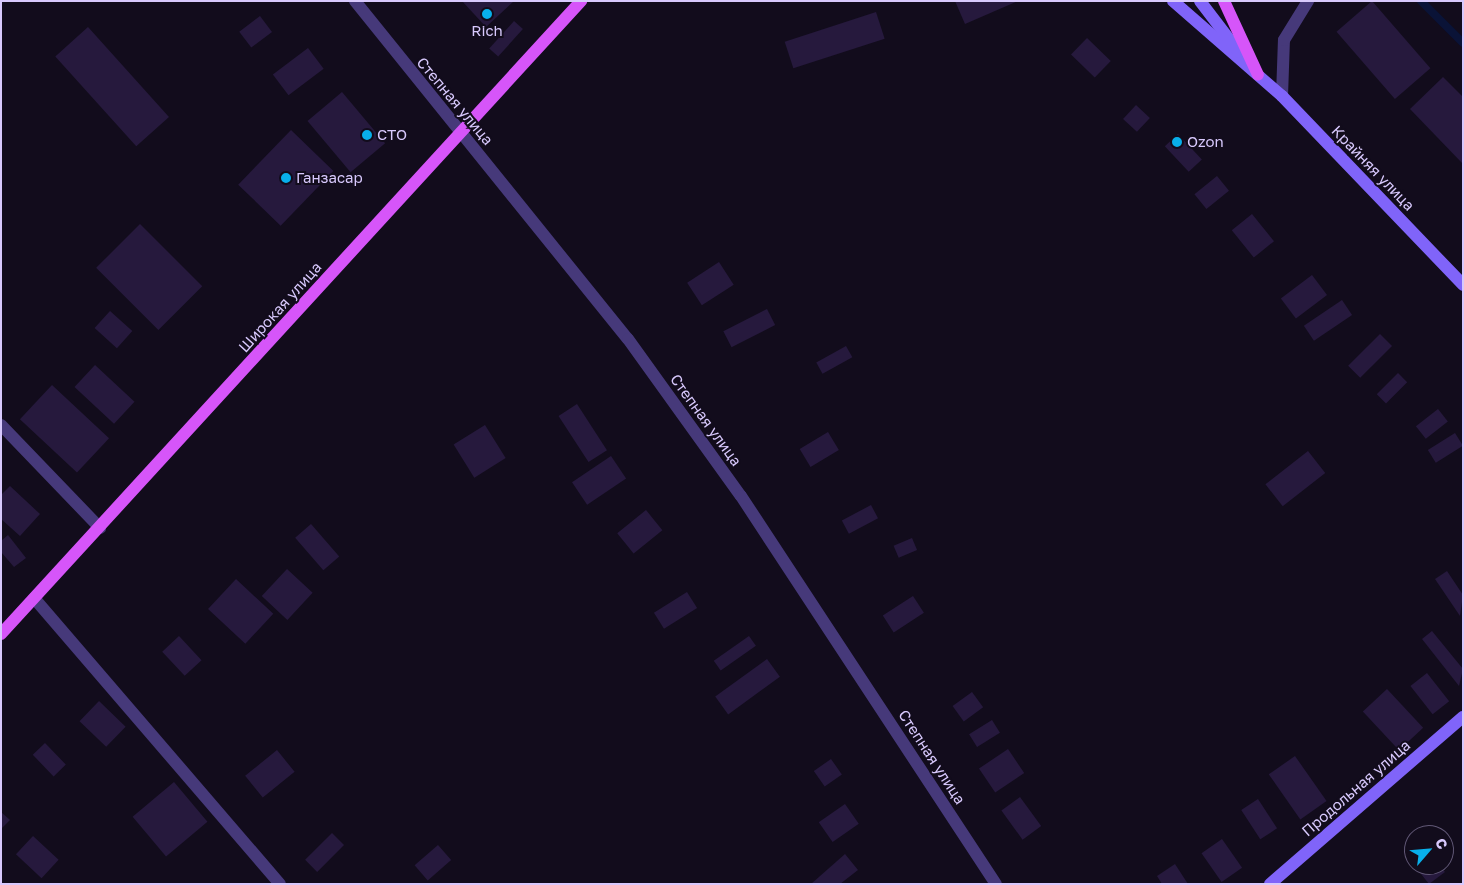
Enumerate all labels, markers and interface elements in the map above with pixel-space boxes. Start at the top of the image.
marker: Rich [481,8,493,20]
place label: Rich [471,22,503,40]
street label: Степная улица [413,53,497,149]
street label: Крайняя улица [1328,122,1418,214]
place label: СТО [377,126,407,144]
marker: СТО [361,129,373,141]
place label: Ozon [1187,133,1224,151]
marker: Ozon [1171,136,1183,148]
place label: Ганзасар [296,169,363,187]
marker: Ганзасар [280,172,292,184]
street label: Широкая улица [235,258,325,356]
street label: Степная улица [667,371,745,469]
street label: Степная улица [895,706,969,808]
street label: Продольная улица [1298,736,1414,840]
north arrow [1404,825,1454,875]
text: С [1432,835,1452,852]

